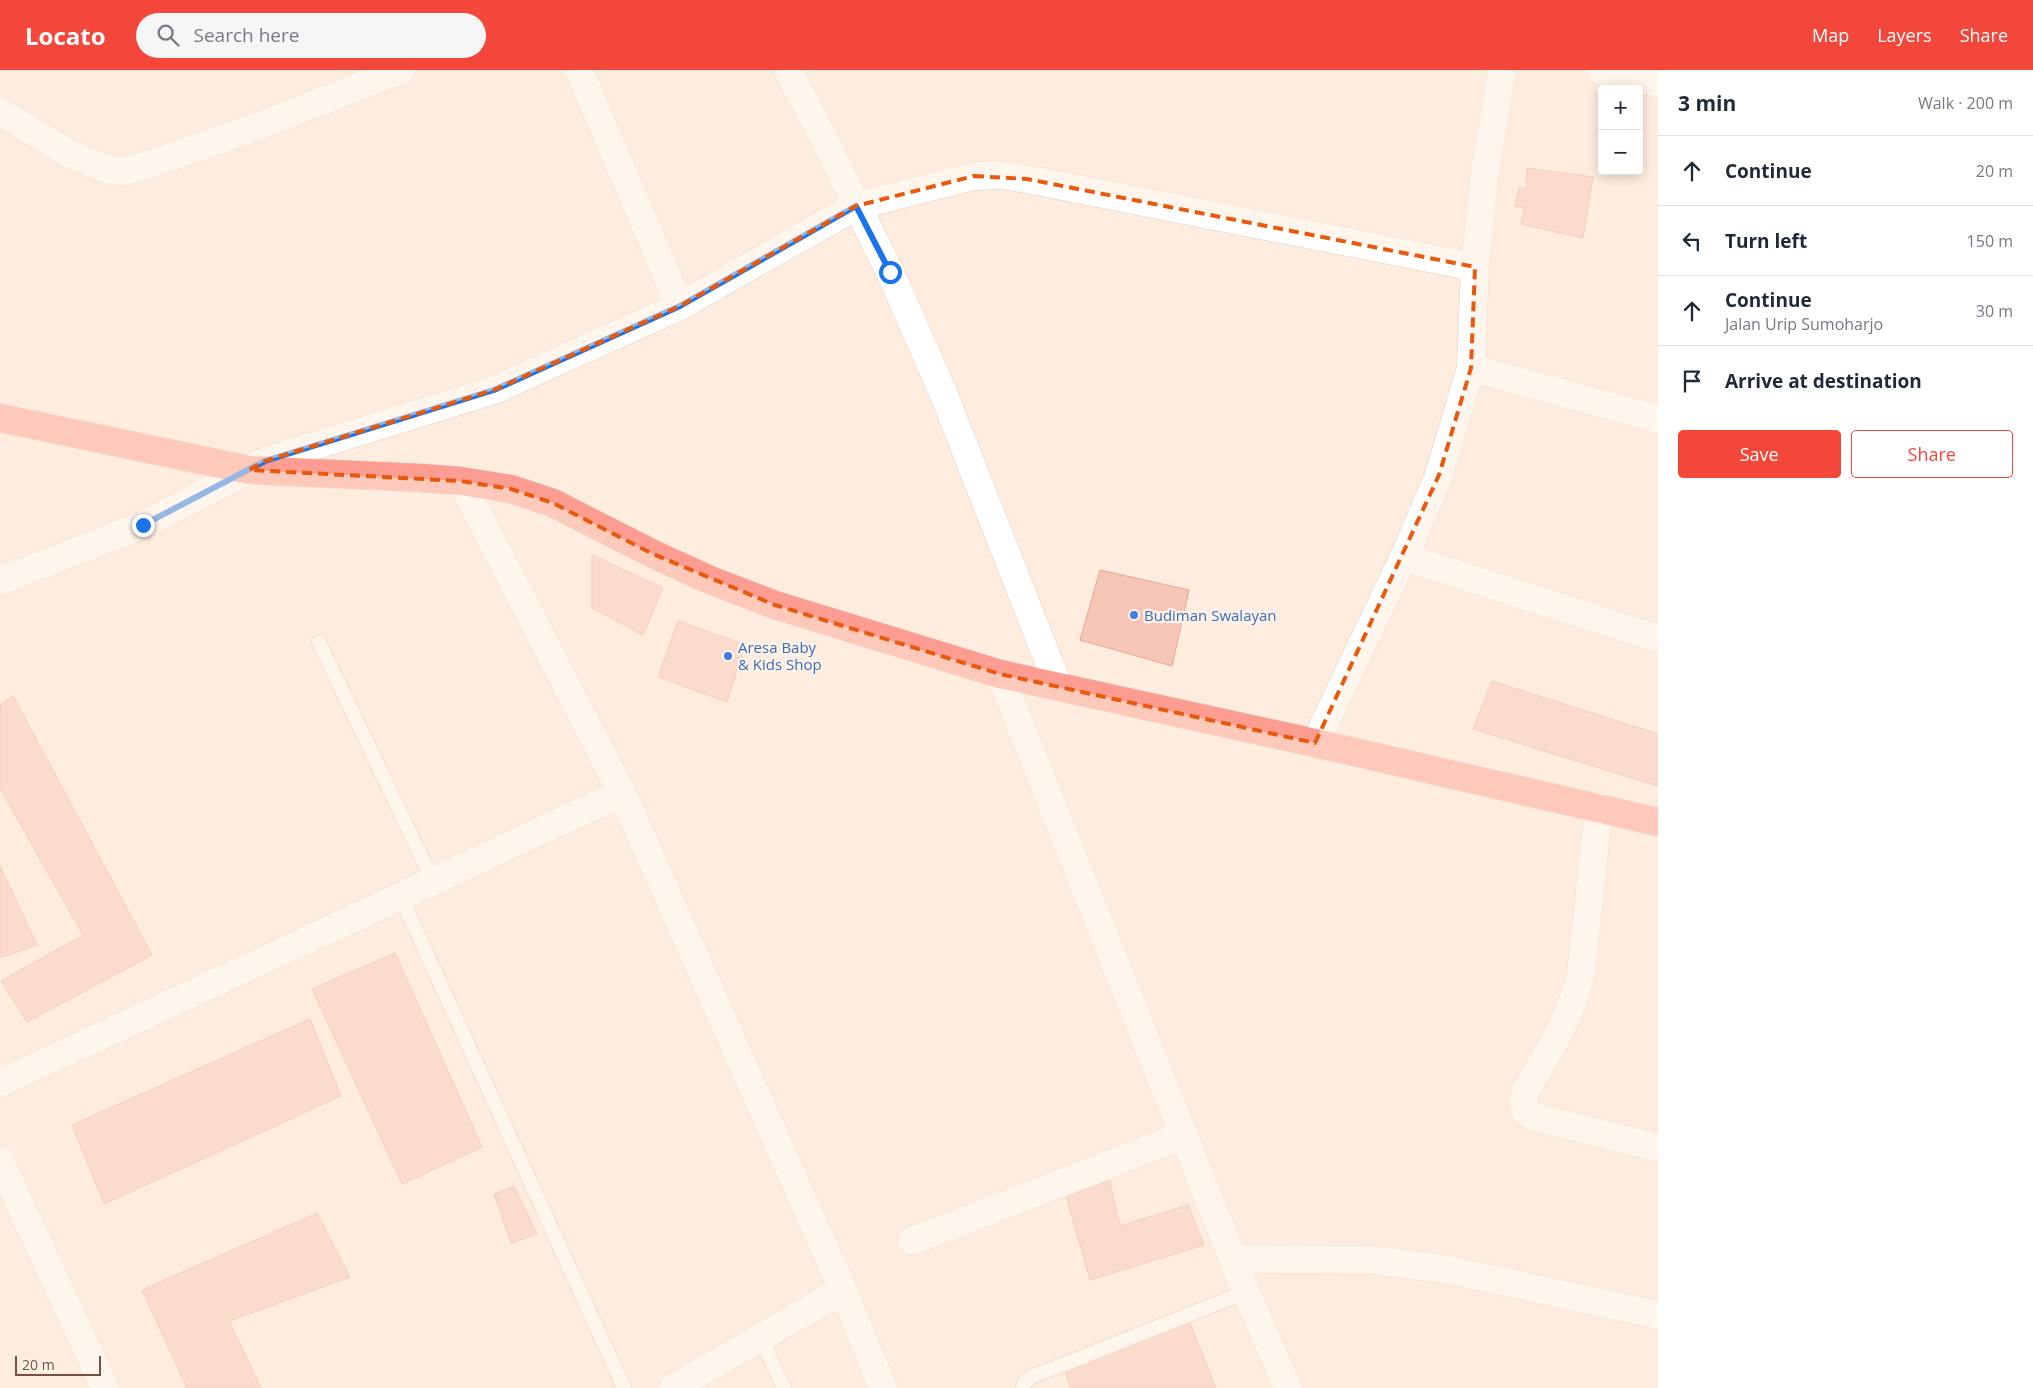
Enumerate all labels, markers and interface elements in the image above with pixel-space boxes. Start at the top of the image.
search box [136,13,486,58]
text: Locato [25,19,106,52]
icon: search [154,21,182,49]
text: Search here [194,22,299,48]
text: Map [1812,23,1849,47]
text: Layers [1877,23,1932,47]
text: Share [1960,23,2008,47]
map controls [1598,85,1643,175]
button: + [1598,85,1643,130]
text: 3 min [1678,89,1736,117]
text: Walk · 200 m [1918,92,2013,114]
button: − [1598,130,1643,175]
icon: ahead [1678,157,1706,185]
text: Continue [1725,158,1812,184]
text: 20 m [1976,160,2013,182]
icon: left [1678,227,1706,255]
text: Turn left [1725,228,1807,254]
text: 150 m [1967,230,2013,252]
route start [879,261,902,284]
text: Continue [1725,287,1812,313]
icon: ahead [1678,297,1706,325]
text: 30 m [1976,300,2013,322]
text: Jalan Urip Sumoharjo [1725,313,1883,335]
icon: arrive [1678,367,1706,395]
text: Arrive at destination [1725,368,1922,394]
button: Save [1678,430,1841,478]
button: Share [1851,430,2013,478]
route end [132,514,155,537]
place label: Budiman Swalayan [1144,605,1277,625]
marker: Budiman Swalayan [1128,609,1140,621]
place label: Aresa Baby & Kids Shop [738,637,822,674]
marker: Aresa Baby & Kids Shop [722,650,734,662]
scale bar [15,1353,101,1376]
text: 20 m [22,1355,55,1374]

